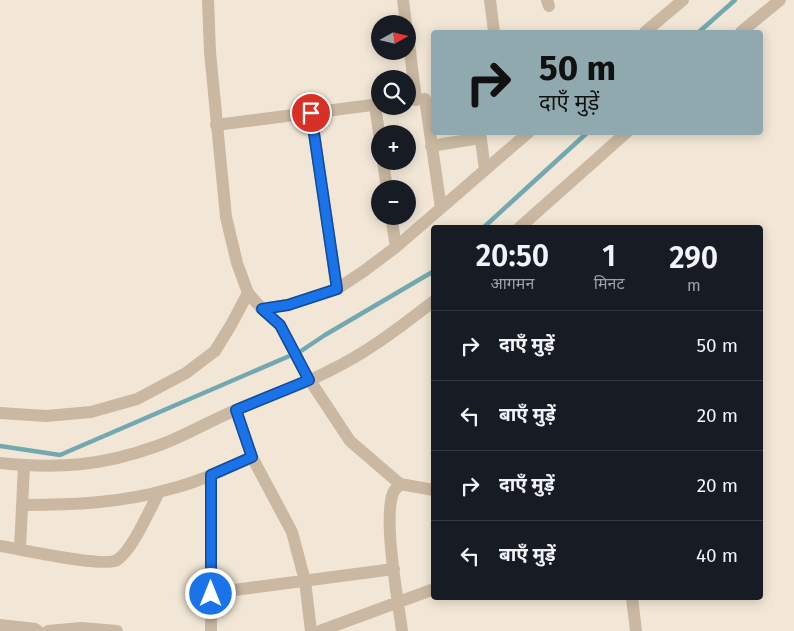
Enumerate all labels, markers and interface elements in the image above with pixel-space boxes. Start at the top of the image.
north arrow [371,15,416,60]
map controls [371,15,416,225]
text: 50 m [539,47,616,89]
icon: right [456,50,521,115]
button: search [371,70,416,115]
text: दाएँ मुड़ें [539,89,599,116]
pin [290,92,332,134]
icon: arrive [297,99,325,127]
button: + [371,125,416,170]
button: − [371,180,416,225]
text: 20:50 [476,238,549,274]
text: 1 [602,238,616,274]
text: 290 [669,240,718,276]
text: आगमन [491,274,534,293]
text: मिनट [594,274,624,293]
text: m [687,276,701,295]
icon: right [456,332,484,360]
text: दाएँ मुड़ें [499,333,555,356]
text: 50 m [697,334,738,357]
icon: left [456,402,484,430]
text: बाएँ मुड़ें [499,403,556,426]
text: 20 m [697,404,738,427]
icon: right [456,472,484,500]
text: दाएँ मुड़ें [499,473,555,496]
text: 20 m [697,474,738,497]
icon: left [456,542,484,570]
text: बाएँ मुड़ें [499,543,556,566]
text: 40 m [696,544,738,567]
position arrow [184,567,236,619]

